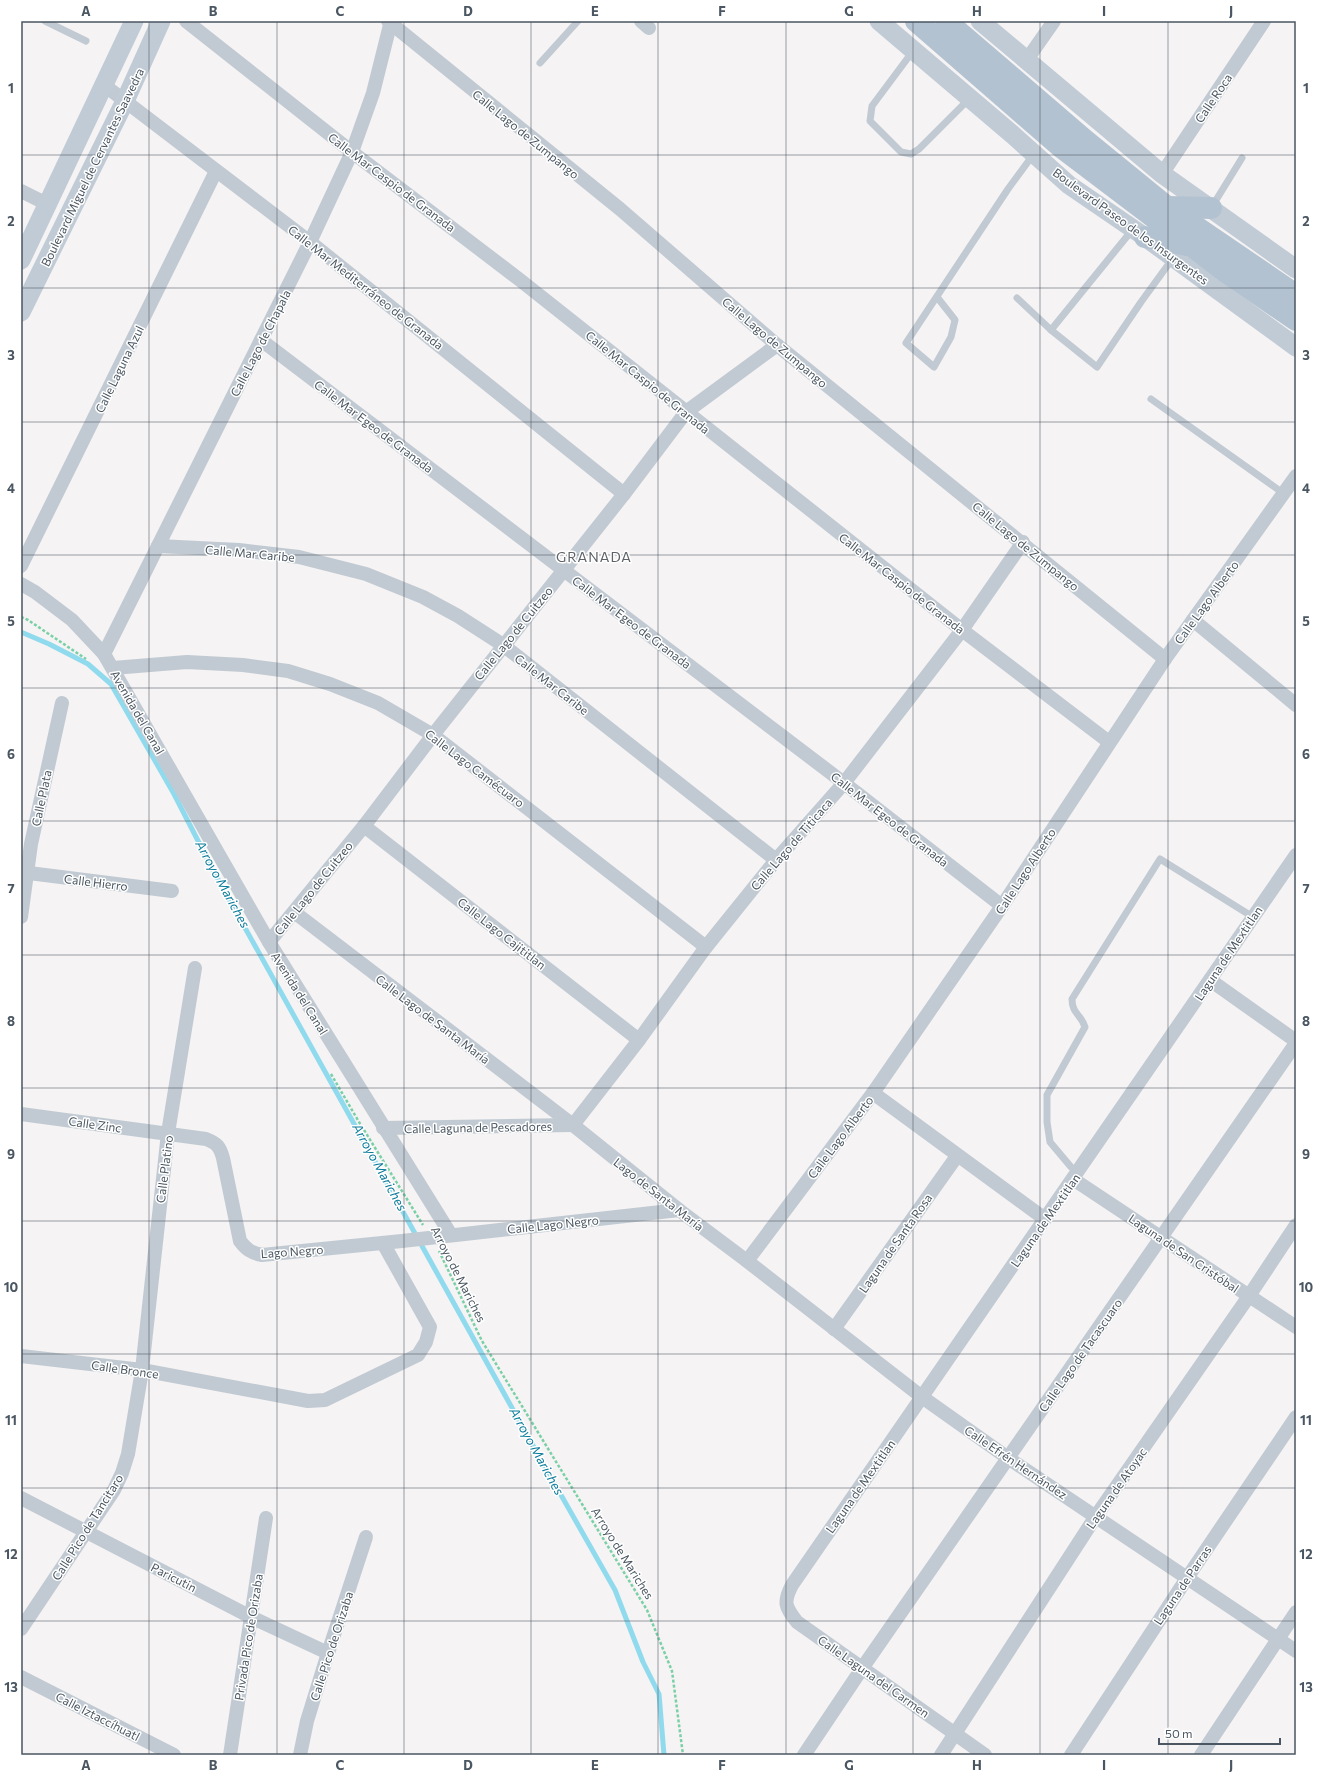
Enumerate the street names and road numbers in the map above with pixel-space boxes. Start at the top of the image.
street label: Boulevard Miguel de Cervantes Saavedra [38,65,146,269]
street label: Calle Roca [1191,71,1235,125]
street label: Calle Lago de Zumpango [470,87,582,181]
street label: Calle Mar Caspio de Granada [326,130,458,234]
street label: Boulevard Paseo de los Insurgentes [1050,165,1212,287]
street label: Calle Mar Mediterráneo de Granada [286,222,446,352]
street label: Calle Lago de Chapala [227,287,293,399]
street label: Calle Lago de Zumpango [720,294,830,390]
street label: Calle Laguna Azul [92,323,146,415]
street label: Calle Mar Caspio de Granada [583,328,713,436]
street label: Calle Mar Egeo de Granada [312,377,436,475]
street label: Calle Lago de Zumpango [970,499,1082,593]
street label: Calle Mar Caspio de Granada [837,530,967,636]
street label: Calle Mar Caribe [205,542,295,564]
street label: Calle Lago Alberto [1171,558,1241,646]
street label: Calle Mar Egeo de Granada [570,573,694,671]
street label: Calle Lago de Cuitzeo [471,583,555,683]
street label: Calle Mar Caribe [512,651,592,717]
street label: Avenida del Canal [108,667,168,757]
street label: Calle Lago Camécuaro [423,726,527,810]
street label: Calle Plata [28,769,54,827]
street label: Calle Mar Egeo de Granada [829,769,951,869]
street label: Calle Lago de Titicaca [747,795,835,893]
street label: Calle Lago Alberto [992,825,1058,917]
street label: Calle Lago de Cuitzeo [271,838,355,938]
street label: Calle Hierro [63,871,129,893]
street label: Calle Lago Cajititlan [455,894,549,972]
street label: Laguna de Mextitlan [1191,903,1265,1003]
street label: Avenida del Canal [269,949,331,1037]
street label: Calle Lago de Santa María [373,972,493,1066]
street label: Calle Lago Alberto [804,1093,876,1181]
street label: Calle Zinc [68,1113,122,1135]
street label: Calle Laguna de Pescadores [404,1119,552,1135]
street label: Calle Platino [153,1134,175,1204]
street label: Lago de Santa María [611,1155,707,1233]
street label: Laguna de Mextitlan [1008,1171,1082,1269]
street label: Laguna de Santa Rosa [856,1191,934,1295]
street label: Laguna de San Cristóbal [1126,1211,1242,1295]
street label: Calle Lago Negro [507,1212,599,1236]
street label: Arroyo de Mariches [429,1224,489,1324]
street label: Lago Negro [260,1242,324,1260]
street label: Calle Lago de Tacascuaro [1036,1296,1124,1414]
street label: Calle Bronce [90,1357,160,1381]
street label: Calle Efrén Hernández [962,1423,1070,1501]
street label: Laguna de Mextitlan [823,1437,897,1535]
street label: Laguna de Atoyac [1083,1445,1149,1531]
street label: Calle Pico de Tancitaro [49,1471,125,1583]
street label: Arroyo de Mariches [589,1504,657,1602]
street label: Laguna de Parras [1150,1543,1214,1627]
street label: Paricutin [149,1560,199,1594]
street label: Privada Pico de Orizaba [231,1573,265,1701]
street label: Calle Pico de Orizaba [307,1590,355,1702]
street label: Calle Laguna del Carmen [816,1632,932,1720]
street label: Calle Iztaccíhuatl [54,1689,142,1743]

